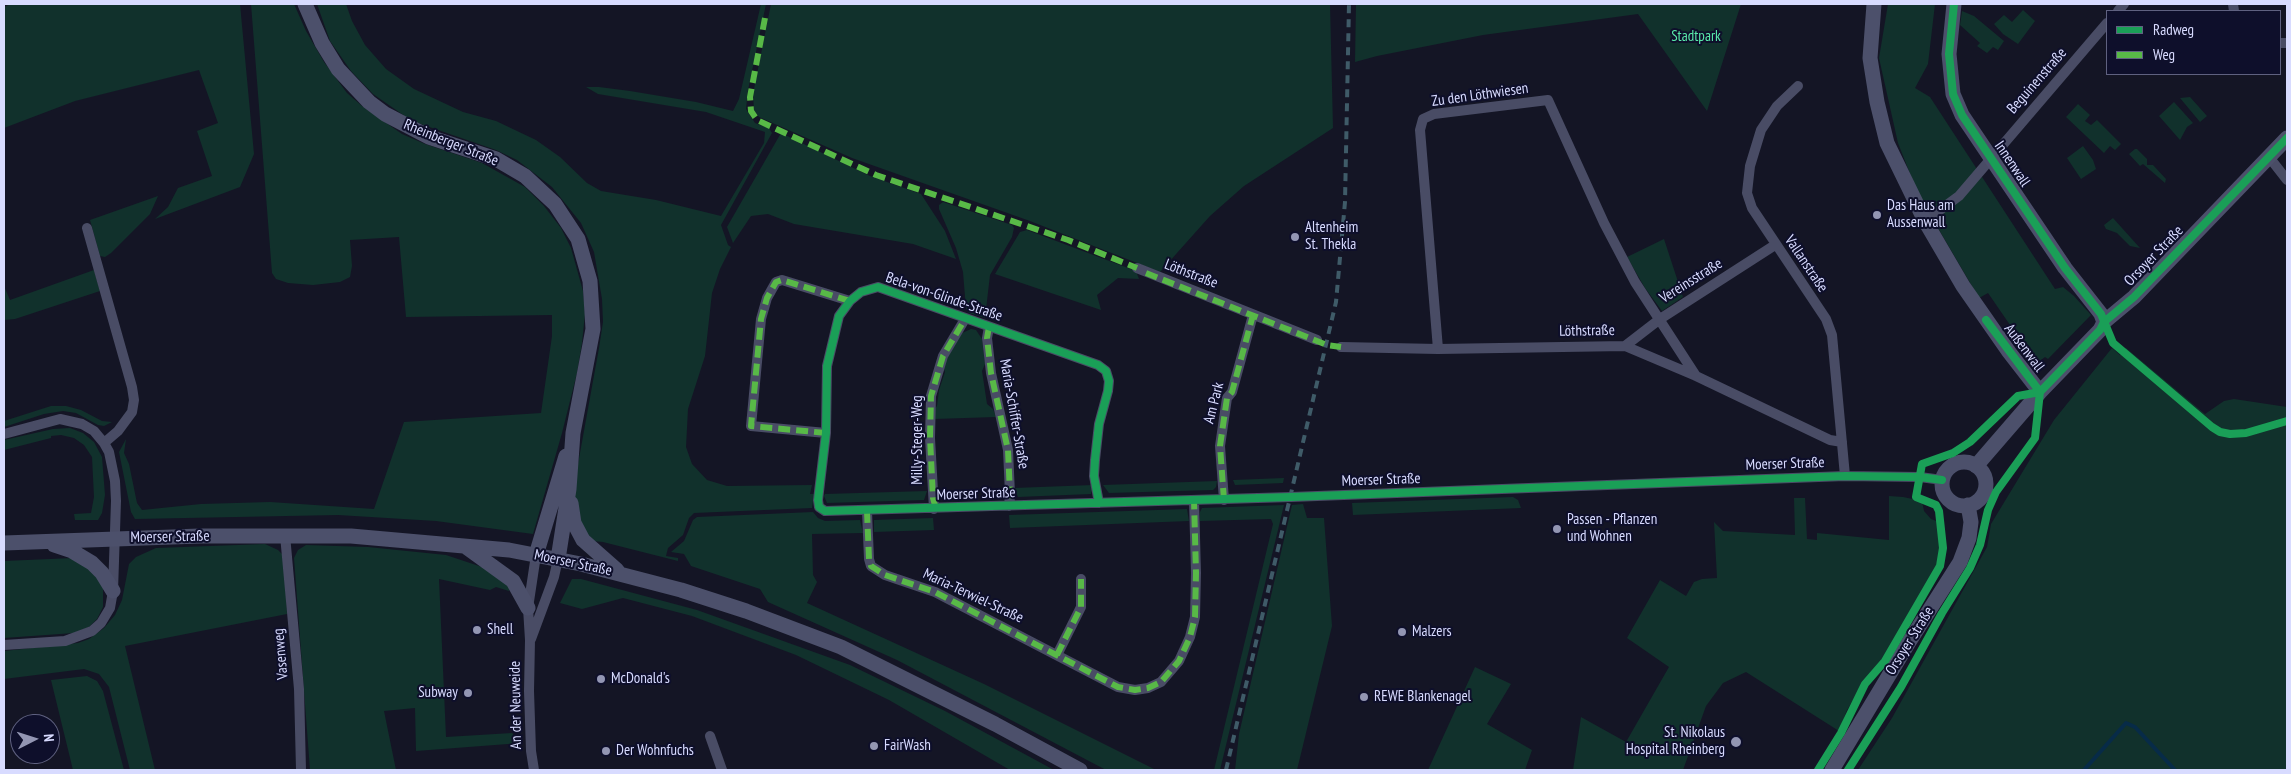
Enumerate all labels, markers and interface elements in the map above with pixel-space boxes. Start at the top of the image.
legend [2106,10,2281,75]
text: Radweg [2153,20,2194,39]
park label: Stadtpark [1671,28,1721,46]
street label: Beguinenstraße [2003,44,2071,118]
text: Weg [2153,45,2175,64]
street label: Zu den Löthwiesen [1431,79,1529,111]
street label: Rheinberger Straße [401,116,501,170]
street label: Innenwall [1990,138,2034,190]
place label: Das Haus am Aussenwall [1887,197,1954,232]
marker: Das Haus am Aussenwall [1871,209,1883,221]
place label: Altenheim St. Thekla [1305,219,1358,254]
street label: Orsoyer Straße [2121,222,2187,290]
marker: Altenheim St. Thekla [1289,231,1301,243]
street label: Vallanstraße [1780,232,1832,296]
street label: Vereinsstraße [1656,255,1726,307]
street label: Löthstraße [1162,256,1220,292]
street label: Bela-von-Glinde-Straße [883,269,1005,325]
street label: Außenwall [2000,320,2048,376]
street label: Löthstraße [1559,322,1615,340]
street label: Maria-Schiffer-Straße [995,358,1033,470]
street label: Am Park [1200,380,1228,426]
street label: Milly-Steger-Weg [909,395,927,485]
street label: Moerser Straße [1745,454,1825,474]
street label: Moerser Straße [1341,470,1421,490]
street label: Moerser Straße [936,484,1016,504]
place label: Passen - Pflanzen und Wohnen [1567,511,1657,546]
marker: Passen - Pflanzen und Wohnen [1551,523,1563,535]
street label: Moerser Straße [130,527,210,547]
street label: Moerser Straße [532,546,614,580]
street label: Maria-Terwiel-Straße [920,565,1026,627]
street label: Orsoyer Straße [1882,604,1938,678]
place label: Shell [487,621,513,639]
place label: Malzers [1412,623,1452,641]
marker: Shell [471,624,483,636]
marker: Malzers [1396,626,1408,638]
street label: Vasenweg [270,628,292,680]
street label: An der Neuweide [506,661,526,749]
place label: McDonald's [611,670,670,688]
marker: McDonald's [595,673,607,685]
place label: Subway [418,684,458,702]
marker: Subway [462,687,474,699]
place label: REWE Blankenagel [1374,688,1471,706]
marker: REWE Blankenagel [1358,691,1370,703]
north arrow [10,714,60,764]
place label: St. Nikolaus Hospital Rheinberg [1626,724,1725,759]
text: N [40,733,58,742]
marker: St. Nikolaus Hospital Rheinberg [1729,735,1743,749]
place label: FairWash [884,737,931,755]
marker: FairWash [868,740,880,752]
place label: Der Wohnfuchs [616,742,694,760]
marker: Der Wohnfuchs [600,745,612,757]

